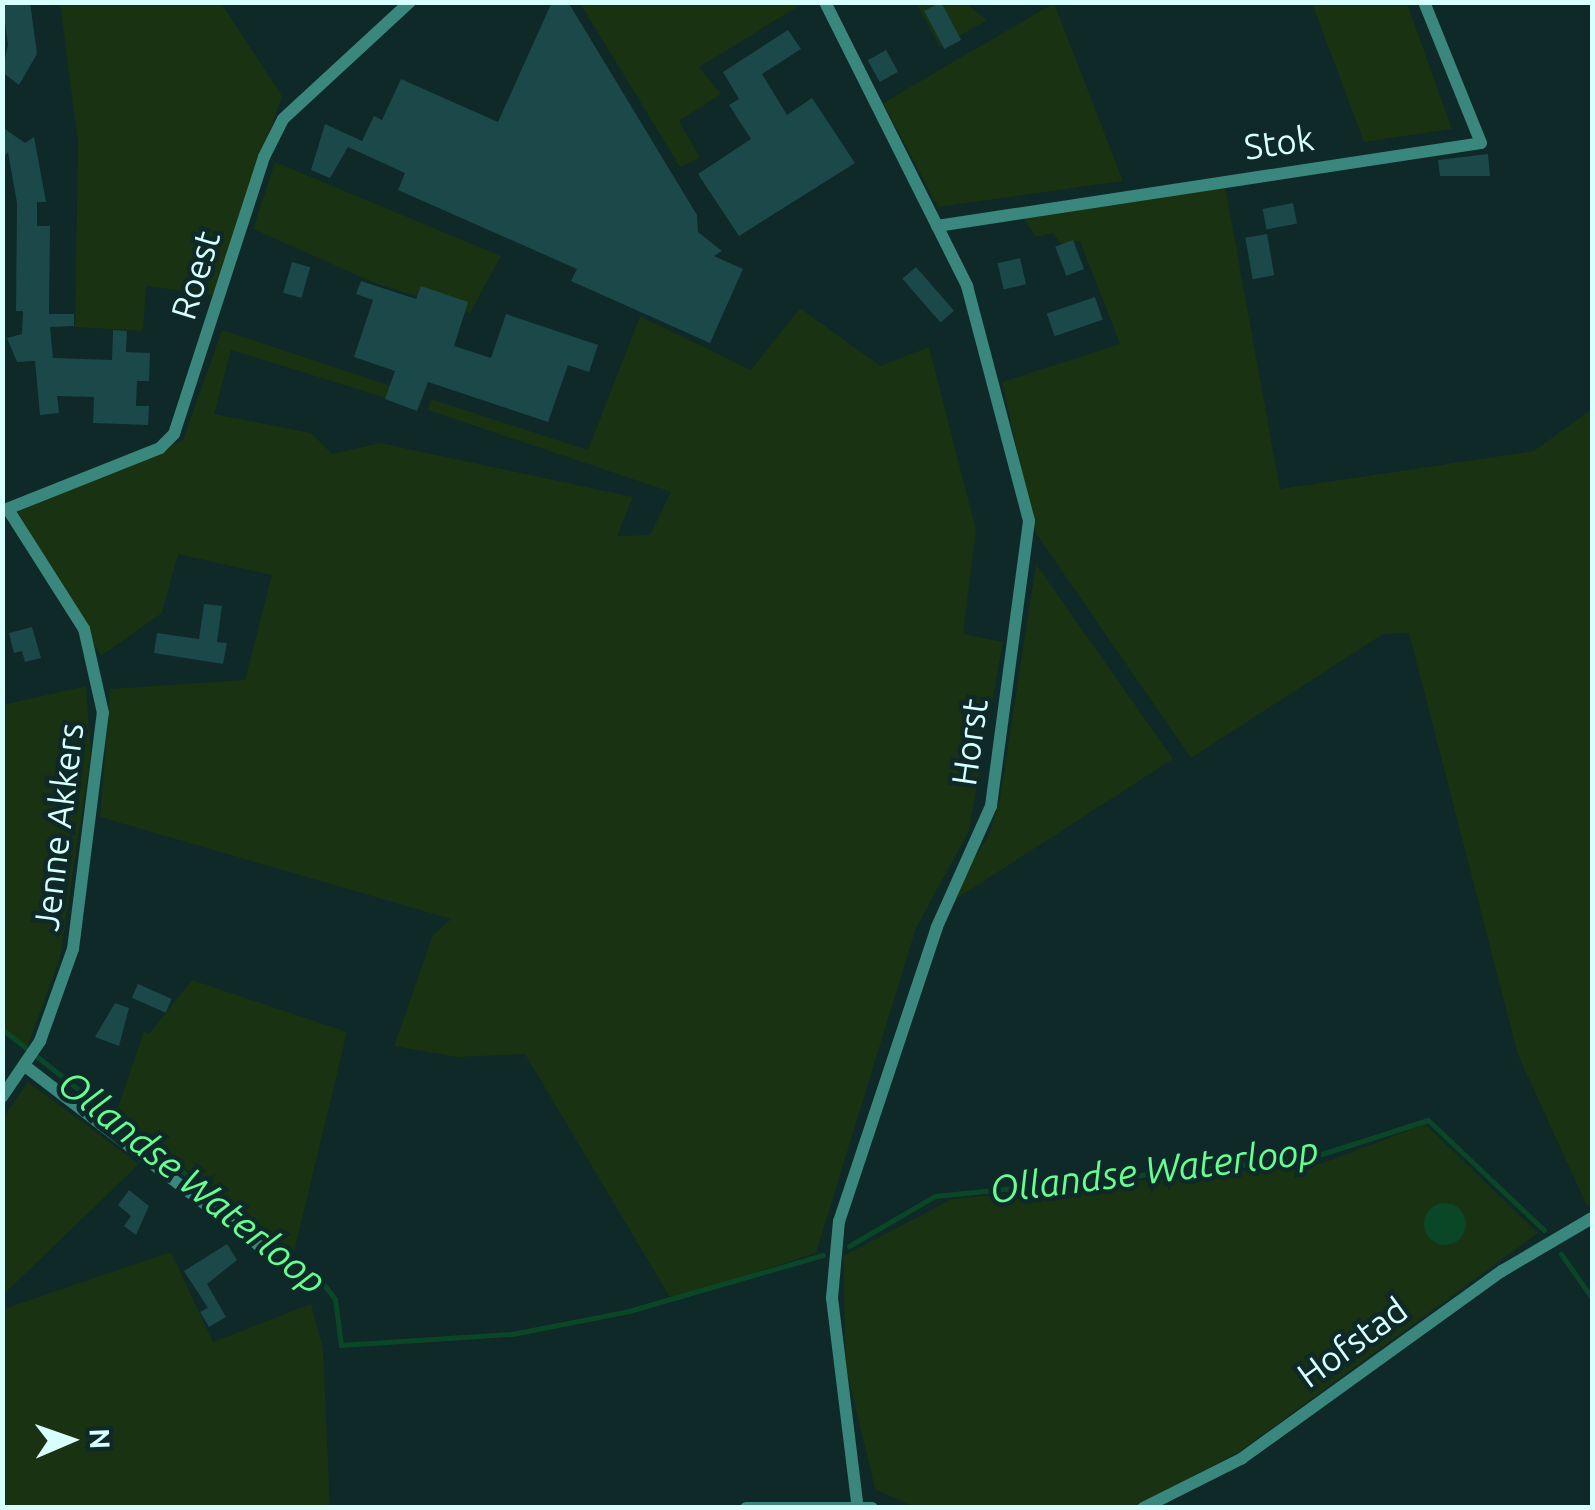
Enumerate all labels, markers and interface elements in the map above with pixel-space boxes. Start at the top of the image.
street label: Stok [1241,116,1317,168]
street label: Roest [162,226,228,324]
street label: Horst [942,696,996,788]
street label: Jenne Akkers [24,721,92,933]
water label: Ollandse Waterloop [49,1060,335,1304]
water label: Ollandse Waterloop [987,1127,1321,1213]
street label: Hofstad [1289,1288,1415,1396]
north arrow [20,1390,120,1490]
text: N [85,1428,116,1450]

